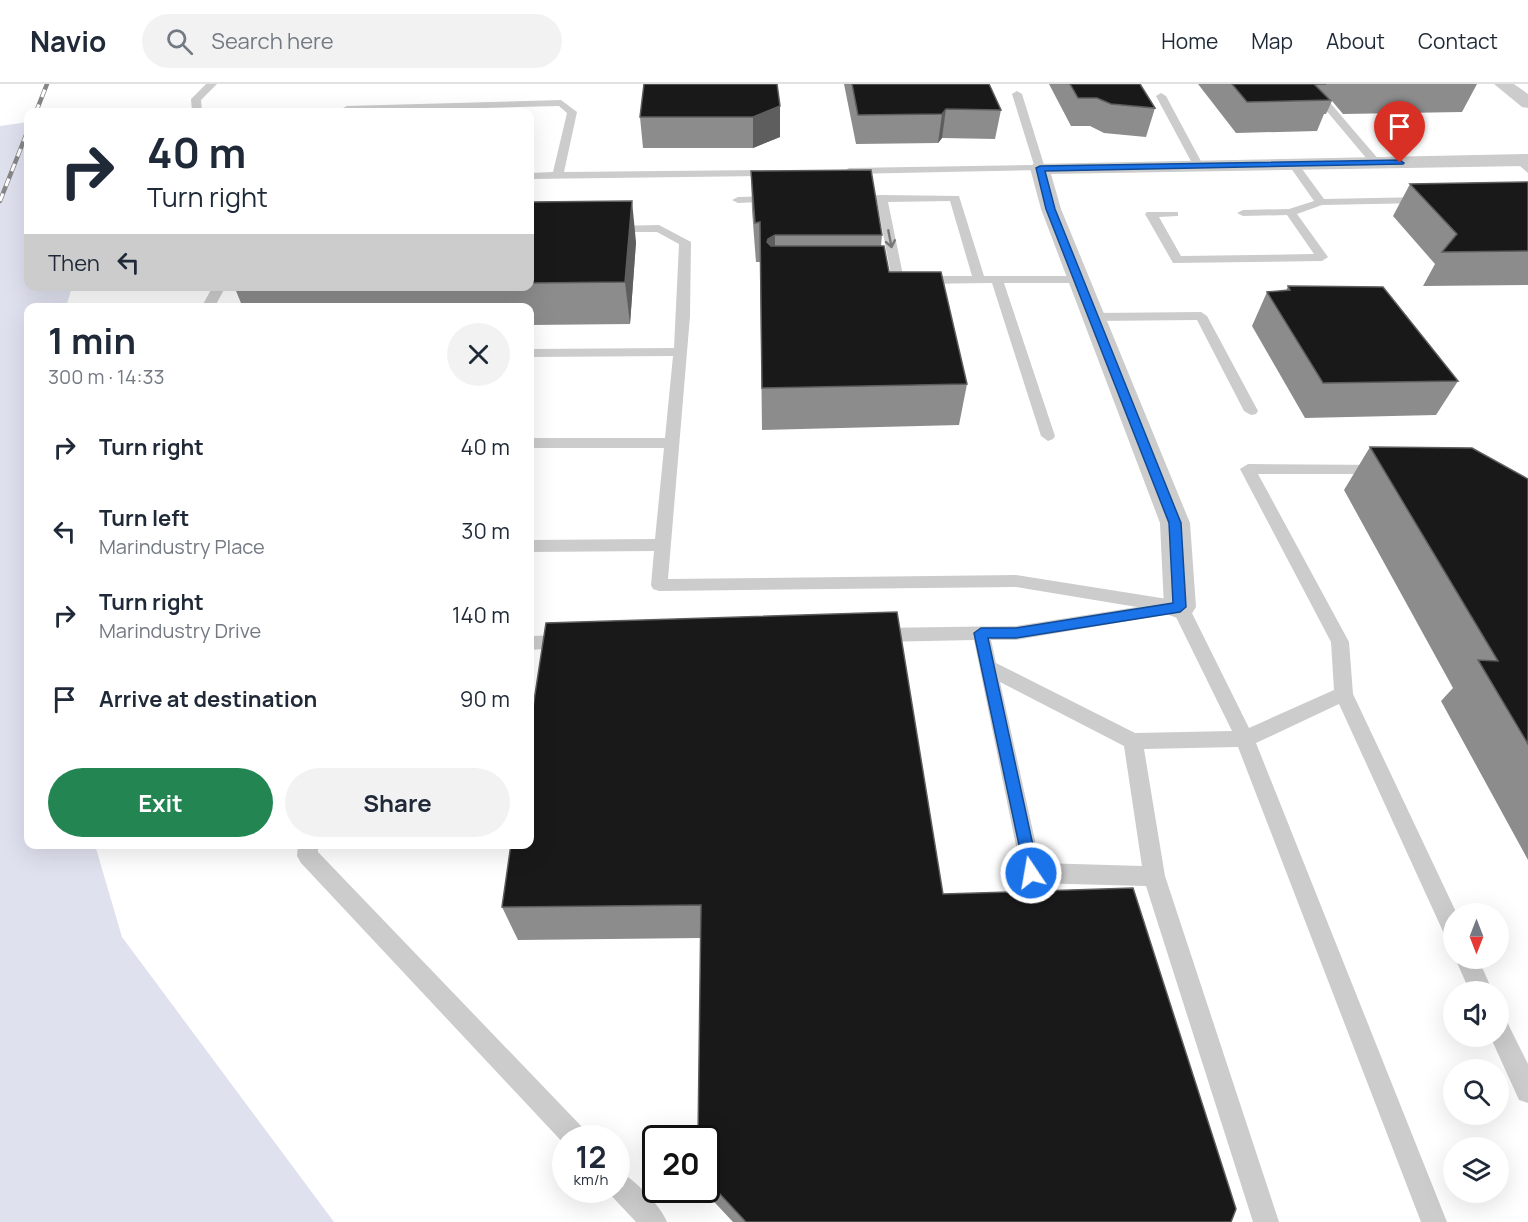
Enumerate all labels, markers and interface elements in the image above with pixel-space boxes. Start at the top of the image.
search box [142,14,562,68]
text: Navio [30,22,106,60]
icon: search [163,25,196,58]
text: Search here [211,26,334,56]
text: Home [1161,27,1218,55]
text: Map [1251,27,1293,55]
text: About [1326,27,1385,55]
text: Contact [1418,27,1498,55]
pin [1374,101,1425,163]
icon: arrive [1383,110,1416,143]
text: 40 m [147,123,246,181]
icon: right [48,132,126,210]
text: Turn right [147,178,268,215]
one-way arrow [885,229,896,249]
icon: left [112,246,145,279]
text: Then [48,248,100,278]
text: 1 min [48,316,136,365]
button: close [447,323,510,386]
text: 300 m · 14:33 [48,363,165,390]
icon: right [48,431,81,464]
text: Turn right [99,432,204,462]
text: 40 m [461,432,510,462]
text: Turn left [99,503,189,533]
icon: left [48,515,81,548]
text: 30 m [461,516,510,546]
text: Marindustry Place [99,533,265,560]
text: Turn right [99,587,204,617]
icon: right [48,599,81,632]
text: 140 m [452,600,510,630]
text: Marindustry Drive [99,617,261,644]
icon: arrive [48,683,81,716]
text: Arrive at destination [99,684,317,714]
text: 90 m [460,684,510,714]
button: Exit [48,768,273,837]
button: Share [285,768,510,837]
position arrow [999,841,1063,905]
north arrow [1443,903,1509,969]
map controls [1443,903,1509,1203]
button: sound [1443,981,1509,1047]
button: search [1443,1059,1509,1125]
speed limit sign: 20 [642,1125,720,1203]
text: 12 [575,1136,607,1177]
button: layers [1443,1137,1509,1203]
text: km/h [574,1169,608,1190]

